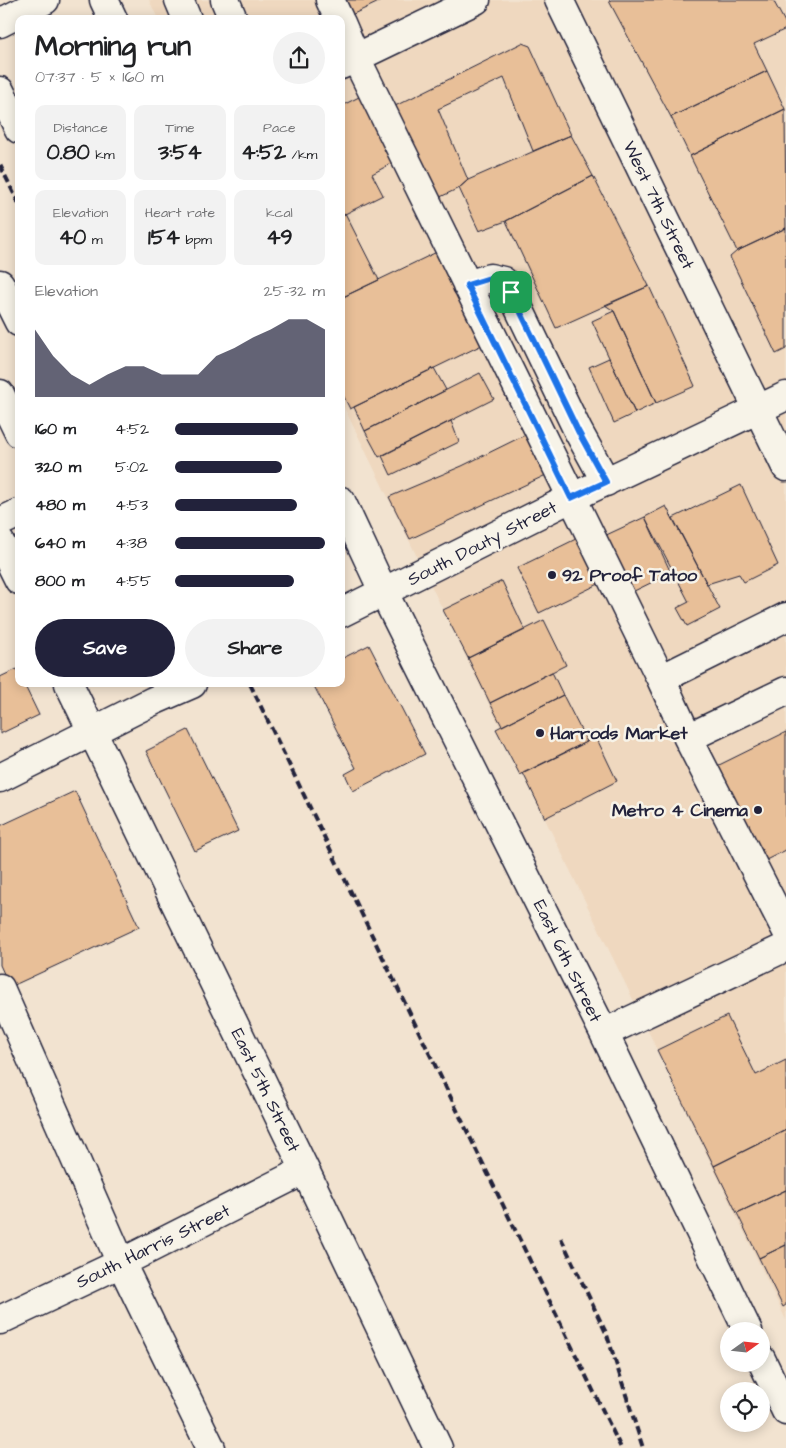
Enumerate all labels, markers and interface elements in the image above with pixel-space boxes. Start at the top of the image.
text: Morning run [35,27,191,66]
button: share [273,32,325,84]
text: 07:37 · 5 × 160 m [35,66,163,88]
text: Distance [53,118,108,138]
text: Time [165,118,195,138]
text: Pace [263,118,296,138]
street label: West 7th Street [617,137,701,274]
text: 0.80 [47,138,90,167]
text: 3:54 [158,138,202,167]
text: 4:52 [241,138,286,167]
text: km [90,145,115,165]
text: /km [286,145,317,165]
text: Elevation [53,203,108,223]
text: Heart rate [145,203,215,223]
text: kcal [266,203,293,223]
text: 40 [59,223,86,252]
text: 154 [148,223,180,252]
text: 49 [266,223,292,252]
text: m [86,230,103,250]
text: bpm [180,230,212,250]
pin [490,271,532,313]
icon: arrive [497,278,525,306]
text: Elevation [35,280,98,302]
text: 25–32 m [263,280,325,302]
text: 160 m [35,418,76,440]
text: 4:52 [115,418,149,440]
text: 320 m [35,456,81,478]
text: 5:02 [115,456,148,478]
text: 480 m [35,494,85,516]
text: 4:53 [115,494,148,516]
street label: South Douty Street [403,495,563,593]
text: 640 m [35,532,85,554]
text: 4:38 [115,532,147,554]
place label: 92 Proof Tatoo [562,563,698,588]
marker: 92 Proof Tatoo [546,569,558,581]
text: 800 m [35,570,84,592]
text: 4:55 [115,570,151,592]
button: Save [35,619,175,677]
button: Share [185,619,325,677]
place label: Harrods Market [550,721,688,746]
marker: Harrods Market [534,727,546,739]
place label: Metro 4 Cinema [612,798,749,823]
marker: Metro 4 Cinema [752,804,764,816]
street label: East 6th Street [527,896,608,1027]
street label: East 5th Street [225,1024,307,1157]
street label: South Harris Street [72,1198,235,1295]
north arrow [720,1322,770,1372]
map controls [720,1322,770,1432]
button: locate [720,1382,770,1432]

